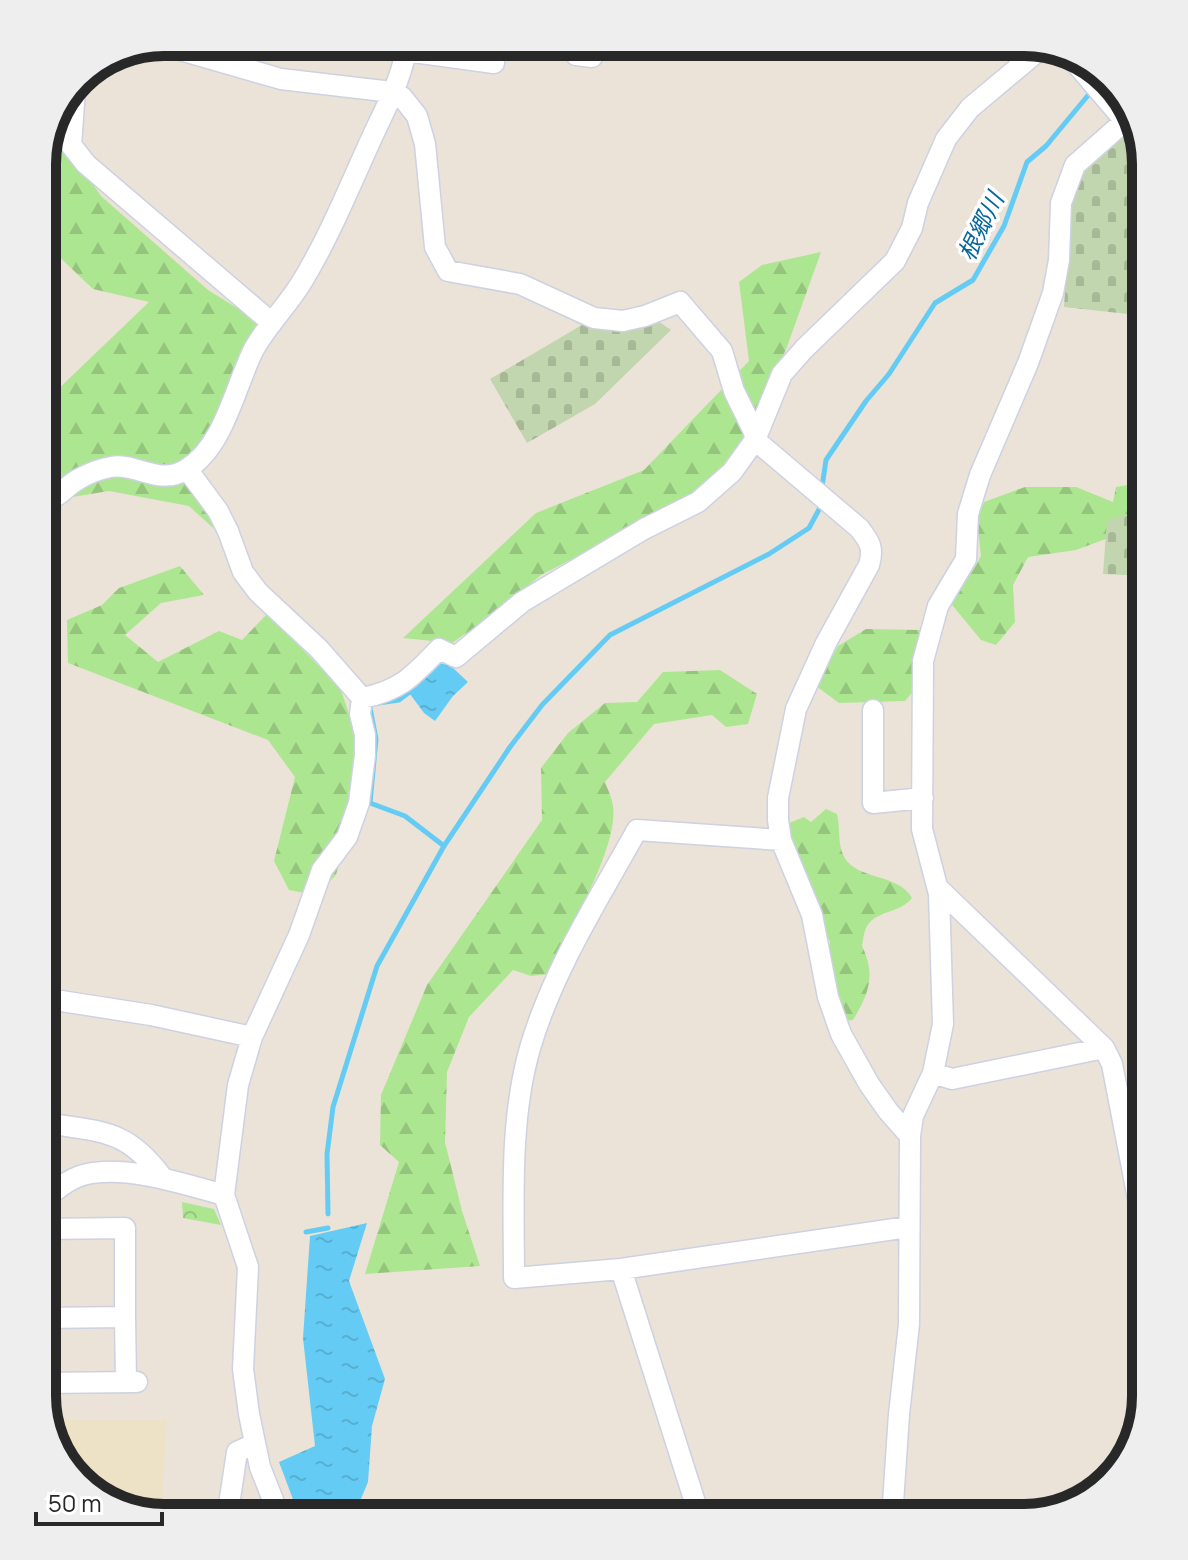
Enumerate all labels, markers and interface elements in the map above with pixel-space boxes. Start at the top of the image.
water label: 根郷川 [949,184,1012,266]
scale bar [36,1476,162,1526]
text: 50 m [48,1486,102,1519]

